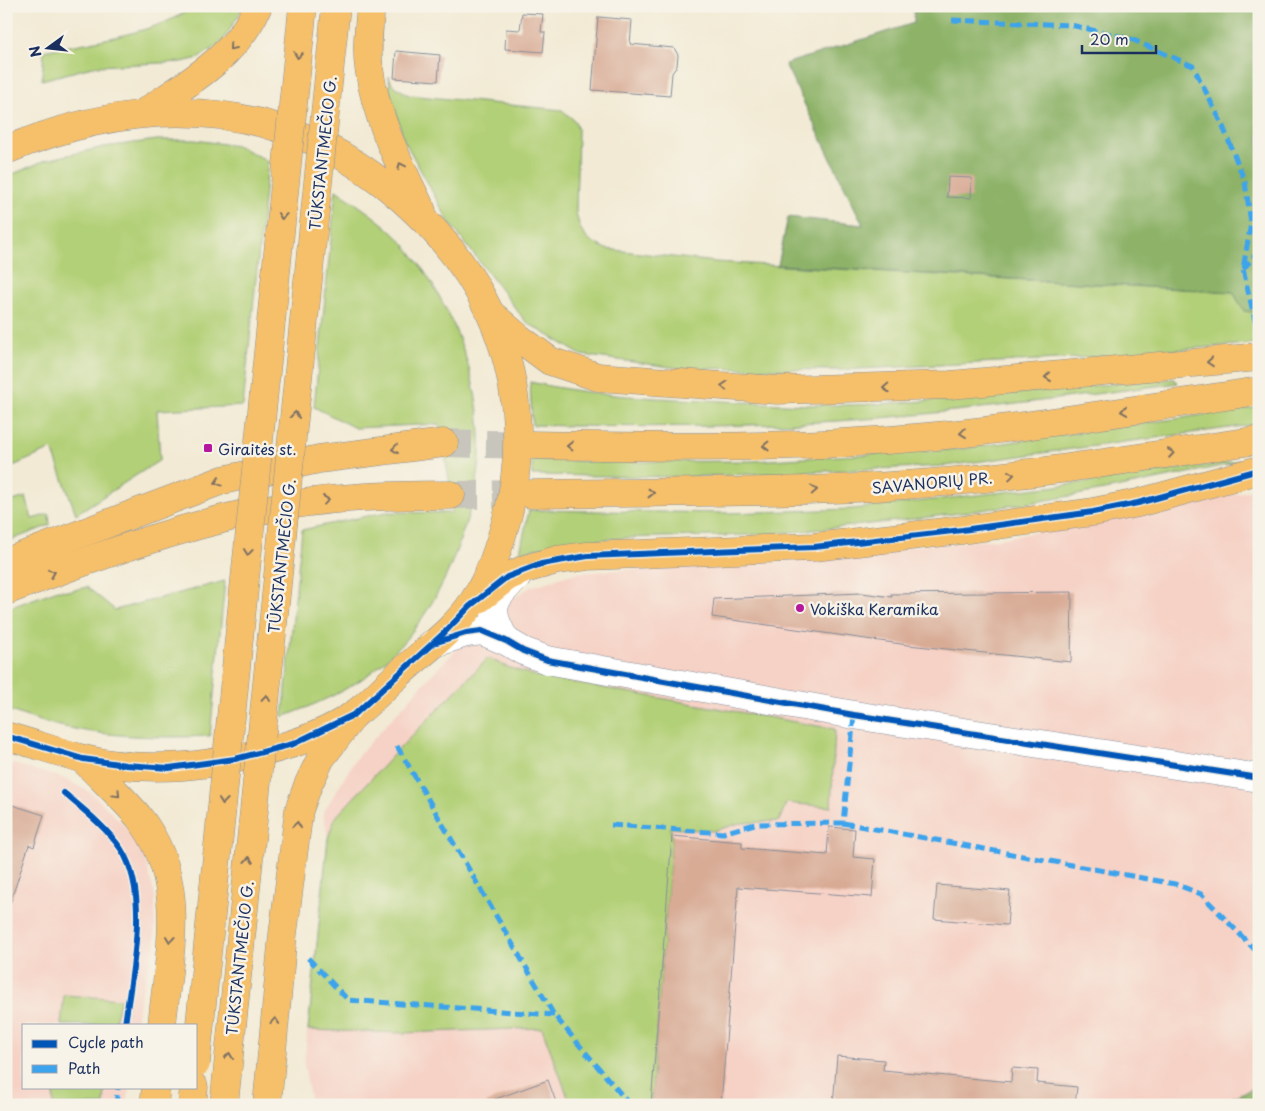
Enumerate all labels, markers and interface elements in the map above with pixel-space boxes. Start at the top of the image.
north arrow [22,22,72,72]
scale bar [1082,22,1156,54]
text: 20 m [1090,27,1129,50]
one-way arrow [229,41,237,50]
text: N [23,43,47,60]
one-way arrow [293,51,304,59]
street label: TŪKSTANTMEČIO G. [302,75,342,231]
one-way arrow [397,162,407,171]
one-way arrow [276,213,287,221]
one-way arrow [1206,356,1214,367]
one-way arrow [1044,371,1052,382]
one-way arrow [720,381,728,392]
one-way arrow [882,382,890,393]
one-way arrow [1120,406,1128,416]
one-way arrow [289,410,300,418]
one-way arrow [959,427,967,438]
place label: Giraitės st. [218,437,296,460]
one-way arrow [566,441,574,451]
one-way arrow [762,441,770,451]
marker: Giraitės st. [202,442,214,454]
one-way arrow [391,443,399,454]
one-way arrow [1167,448,1176,458]
street label: SAVANORIŲ PR. [871,465,993,499]
one-way arrow [1007,470,1015,481]
one-way arrow [215,476,223,486]
street label: TŪKSTANTMEČIO G. [261,478,301,634]
one-way arrow [810,485,818,496]
one-way arrow [648,488,655,498]
one-way arrow [323,495,331,506]
one-way arrow [243,549,254,557]
one-way arrow [47,569,56,580]
place label: Vokiška Keramika [810,597,939,620]
marker: Vokiška Keramika [794,602,806,614]
one-way arrow [260,694,271,702]
one-way arrow [111,788,120,797]
one-way arrow [218,797,229,805]
one-way arrow [291,821,302,829]
one-way arrow [244,855,255,863]
street label: TŪKSTANTMEČIO G. [219,880,259,1036]
one-way arrow [165,936,176,944]
one-way arrow [269,1017,280,1025]
legend [22,1024,198,1088]
text: Cycle path [68,1030,144,1053]
one-way arrow [223,1052,234,1060]
text: Path [68,1056,100,1079]

